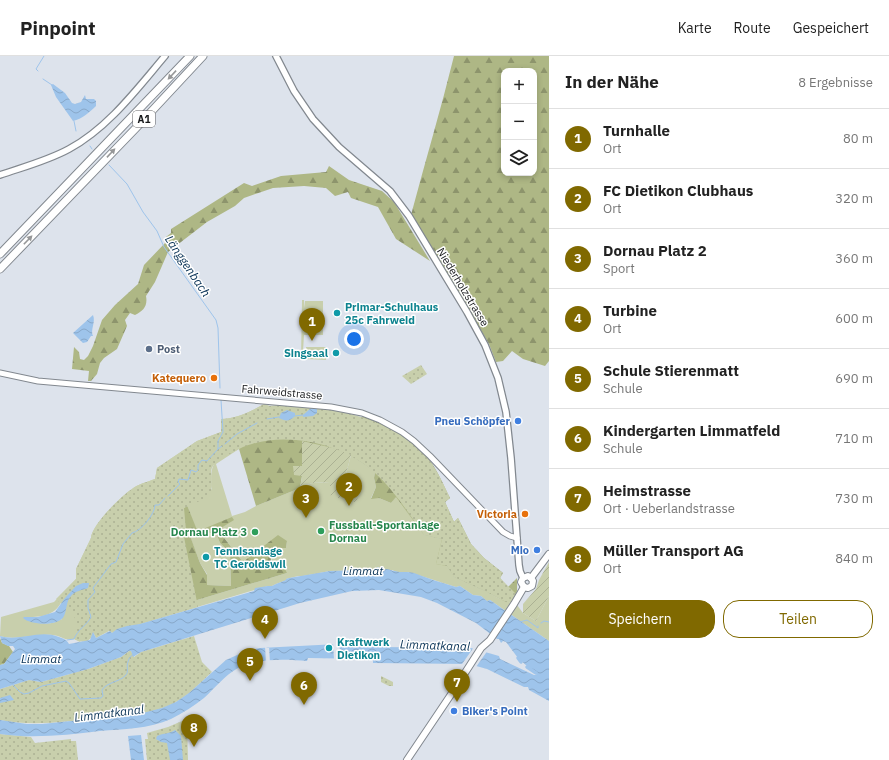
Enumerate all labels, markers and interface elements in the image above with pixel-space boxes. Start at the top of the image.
text: Pinpoint [20,16,96,40]
text: Karte [678,19,712,37]
text: Route [734,19,771,37]
text: Gespeichert [793,19,869,37]
map controls [501,68,537,176]
button: + [501,68,537,104]
one-way arrow [167,70,177,80]
text: In der Nähe [565,71,659,93]
text: 8 Ergebnisse [798,74,873,91]
button: − [501,104,537,140]
road number: A1 [133,111,155,127]
text: Turnhalle [603,121,670,140]
text: 1 [574,130,582,147]
text: 80 m [843,130,873,147]
button: layers [501,140,537,176]
text: Ort [603,140,622,157]
one-way arrow [107,148,116,159]
text: FC Dietikon Clubhaus [603,181,753,200]
text: 2 [574,190,582,207]
text: 320 m [835,190,873,207]
text: Ort [603,200,622,217]
water label: Länggenbach [162,232,214,300]
one-way arrow [23,235,32,245]
text: Dornau Platz 2 [603,241,707,260]
street label: Niederholzstrasse [434,245,492,329]
text: 3 [574,250,582,267]
text: 360 m [835,250,873,267]
text: Sport [603,260,635,277]
place label: Primar-Schulhaus 25c Fahrweid [345,300,439,327]
text: Turbine [603,301,657,320]
pin: 1 [299,308,325,341]
marker: Primar-Schulhaus 25c Fahrweid [332,308,342,318]
text: 4 [574,310,582,327]
text: 600 m [835,310,873,327]
text: Ort [603,320,622,337]
your location [344,329,364,349]
place label: Post [157,342,180,356]
marker: Post [144,344,154,354]
place label: Singsaal [284,346,329,360]
marker: Singsaal [331,348,341,358]
text: Schule Stierenmatt [603,361,739,380]
text: 5 [574,370,582,387]
text: 690 m [835,370,873,387]
place label: Katequero [152,371,206,385]
marker: Katequero [209,373,219,383]
text: Schule [603,380,643,397]
street label: Fahrweidstrasse [241,381,323,403]
place label: Pneu Schöpfer [435,414,511,428]
marker: Pneu Schöpfer [513,416,523,426]
text: Kindergarten Limmatfeld [603,421,780,440]
text: 6 [574,430,582,447]
text: 710 m [835,430,873,447]
text: Schule [603,440,643,457]
pin: 2 [336,473,362,506]
text: Heimstrasse [603,481,691,500]
pin: 3 [293,485,319,518]
text: 7 [574,490,582,507]
text: 730 m [835,490,873,507]
text: Ort · Ueberlandstrasse [603,500,735,517]
place label: Victoria [477,507,517,521]
marker: Victoria [520,509,530,519]
place label: Fussball-Sportanlage Dornau [329,518,439,545]
place label: Dornau Platz 3 [171,525,247,539]
marker: Fussball-Sportanlage Dornau [316,526,326,536]
marker: Dornau Platz 3 [250,527,260,537]
text: Müller Transport AG [603,541,744,560]
place label: Mio [511,543,529,557]
place label: Tennisanlage TC Geroldswil [214,544,286,571]
marker: Mio [532,545,542,555]
text: 8 [574,550,582,567]
text: 840 m [835,550,873,567]
marker: Tennisanlage TC Geroldswil [201,552,211,562]
text: Ort [603,560,622,577]
water label: Limmat [343,563,384,578]
button: Speichern [565,600,715,638]
button: Teilen [723,600,873,638]
pin: 4 [252,606,278,639]
place label: Kraftwerk Dietikon [337,635,390,662]
water label: Limmatkanal [400,636,471,654]
marker: Kraftwerk Dietikon [324,643,334,653]
pin: 5 [237,648,263,681]
water label: Limmat [21,651,62,666]
pin: 7 [444,669,470,702]
pin: 6 [291,672,317,705]
water label: Limmatkanal [73,701,146,725]
place label: Biker's Point [462,704,528,718]
marker: Biker's Point [449,706,459,716]
pin: 8 [181,714,207,747]

